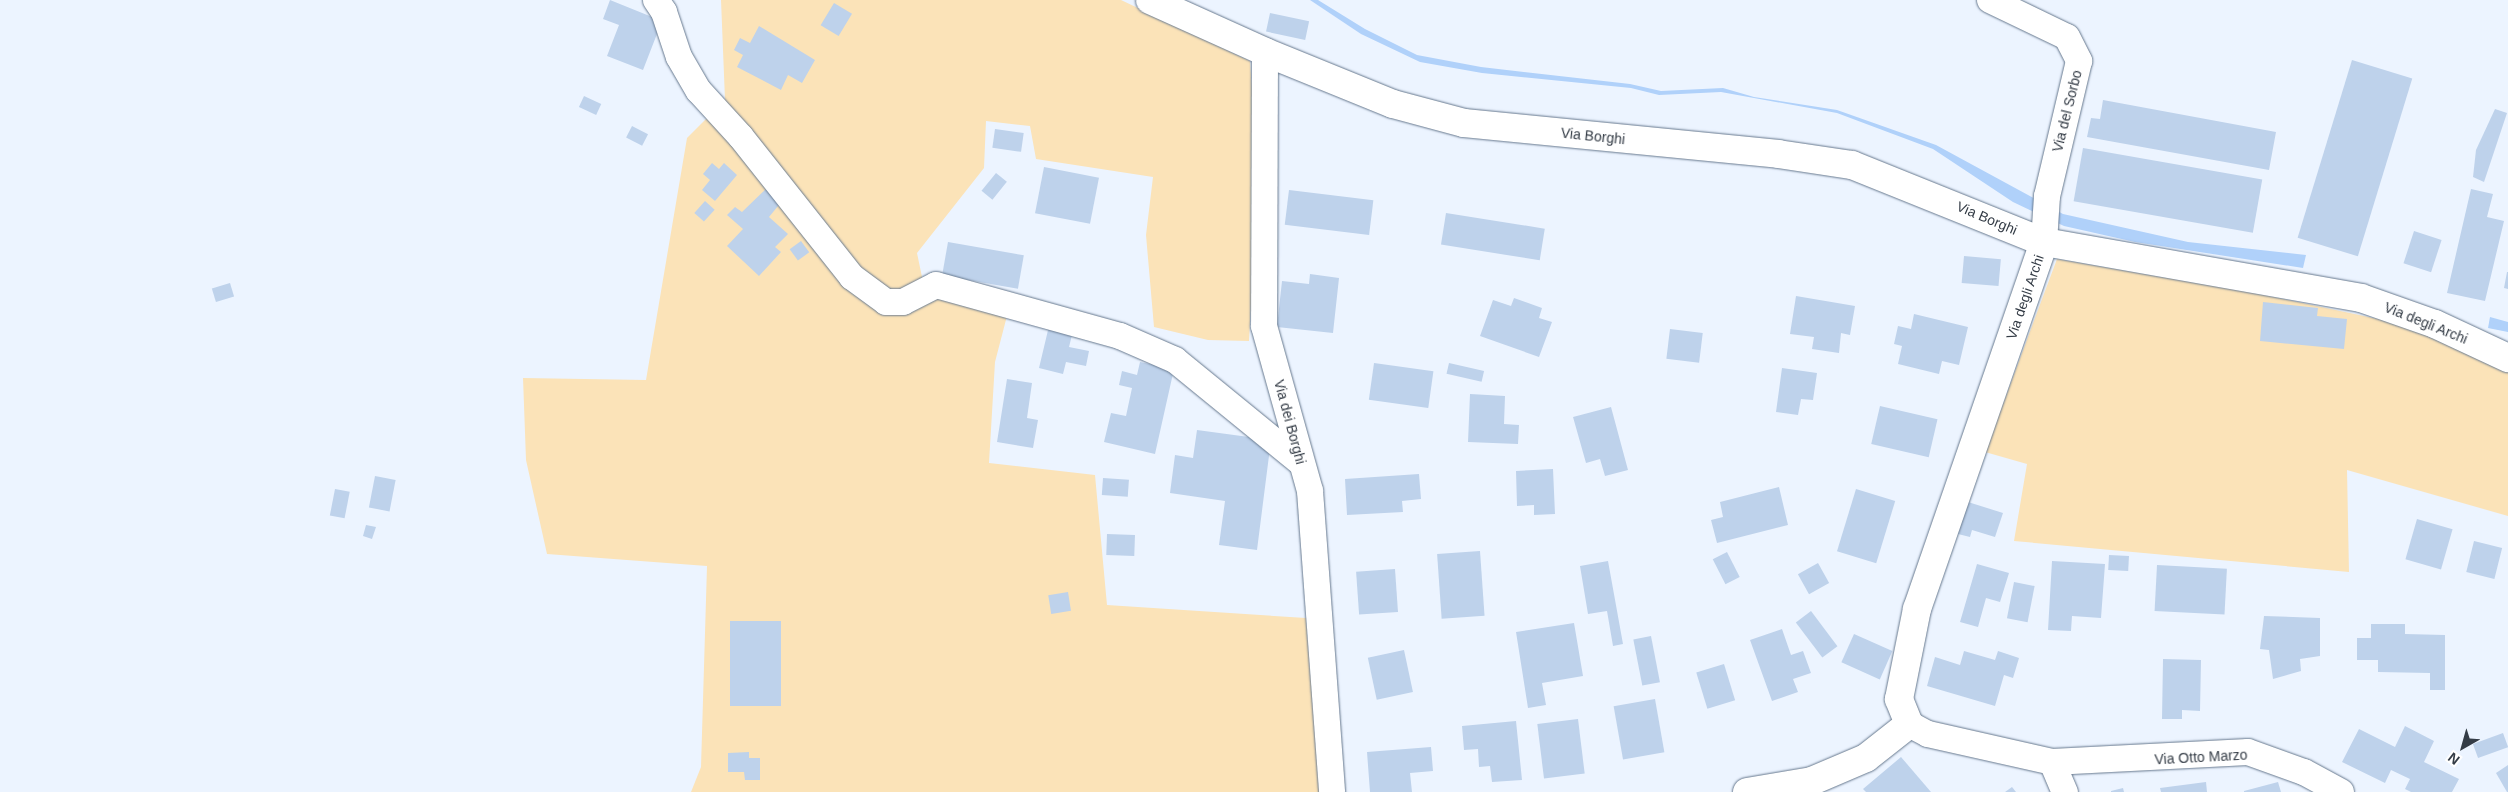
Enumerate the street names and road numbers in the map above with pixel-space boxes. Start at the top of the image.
street label: Via del Sorbo [2049,68,2085,154]
street label: Via Borghi [1560,124,1626,148]
street label: Via Borghi [1954,198,2020,238]
street label: Via degli Archi [2003,252,2047,342]
street label: Via degli Archi [2381,298,2471,348]
street label: Via dei Borghi [1271,378,1309,466]
street label: Via Otto Marzo [2154,746,2248,768]

